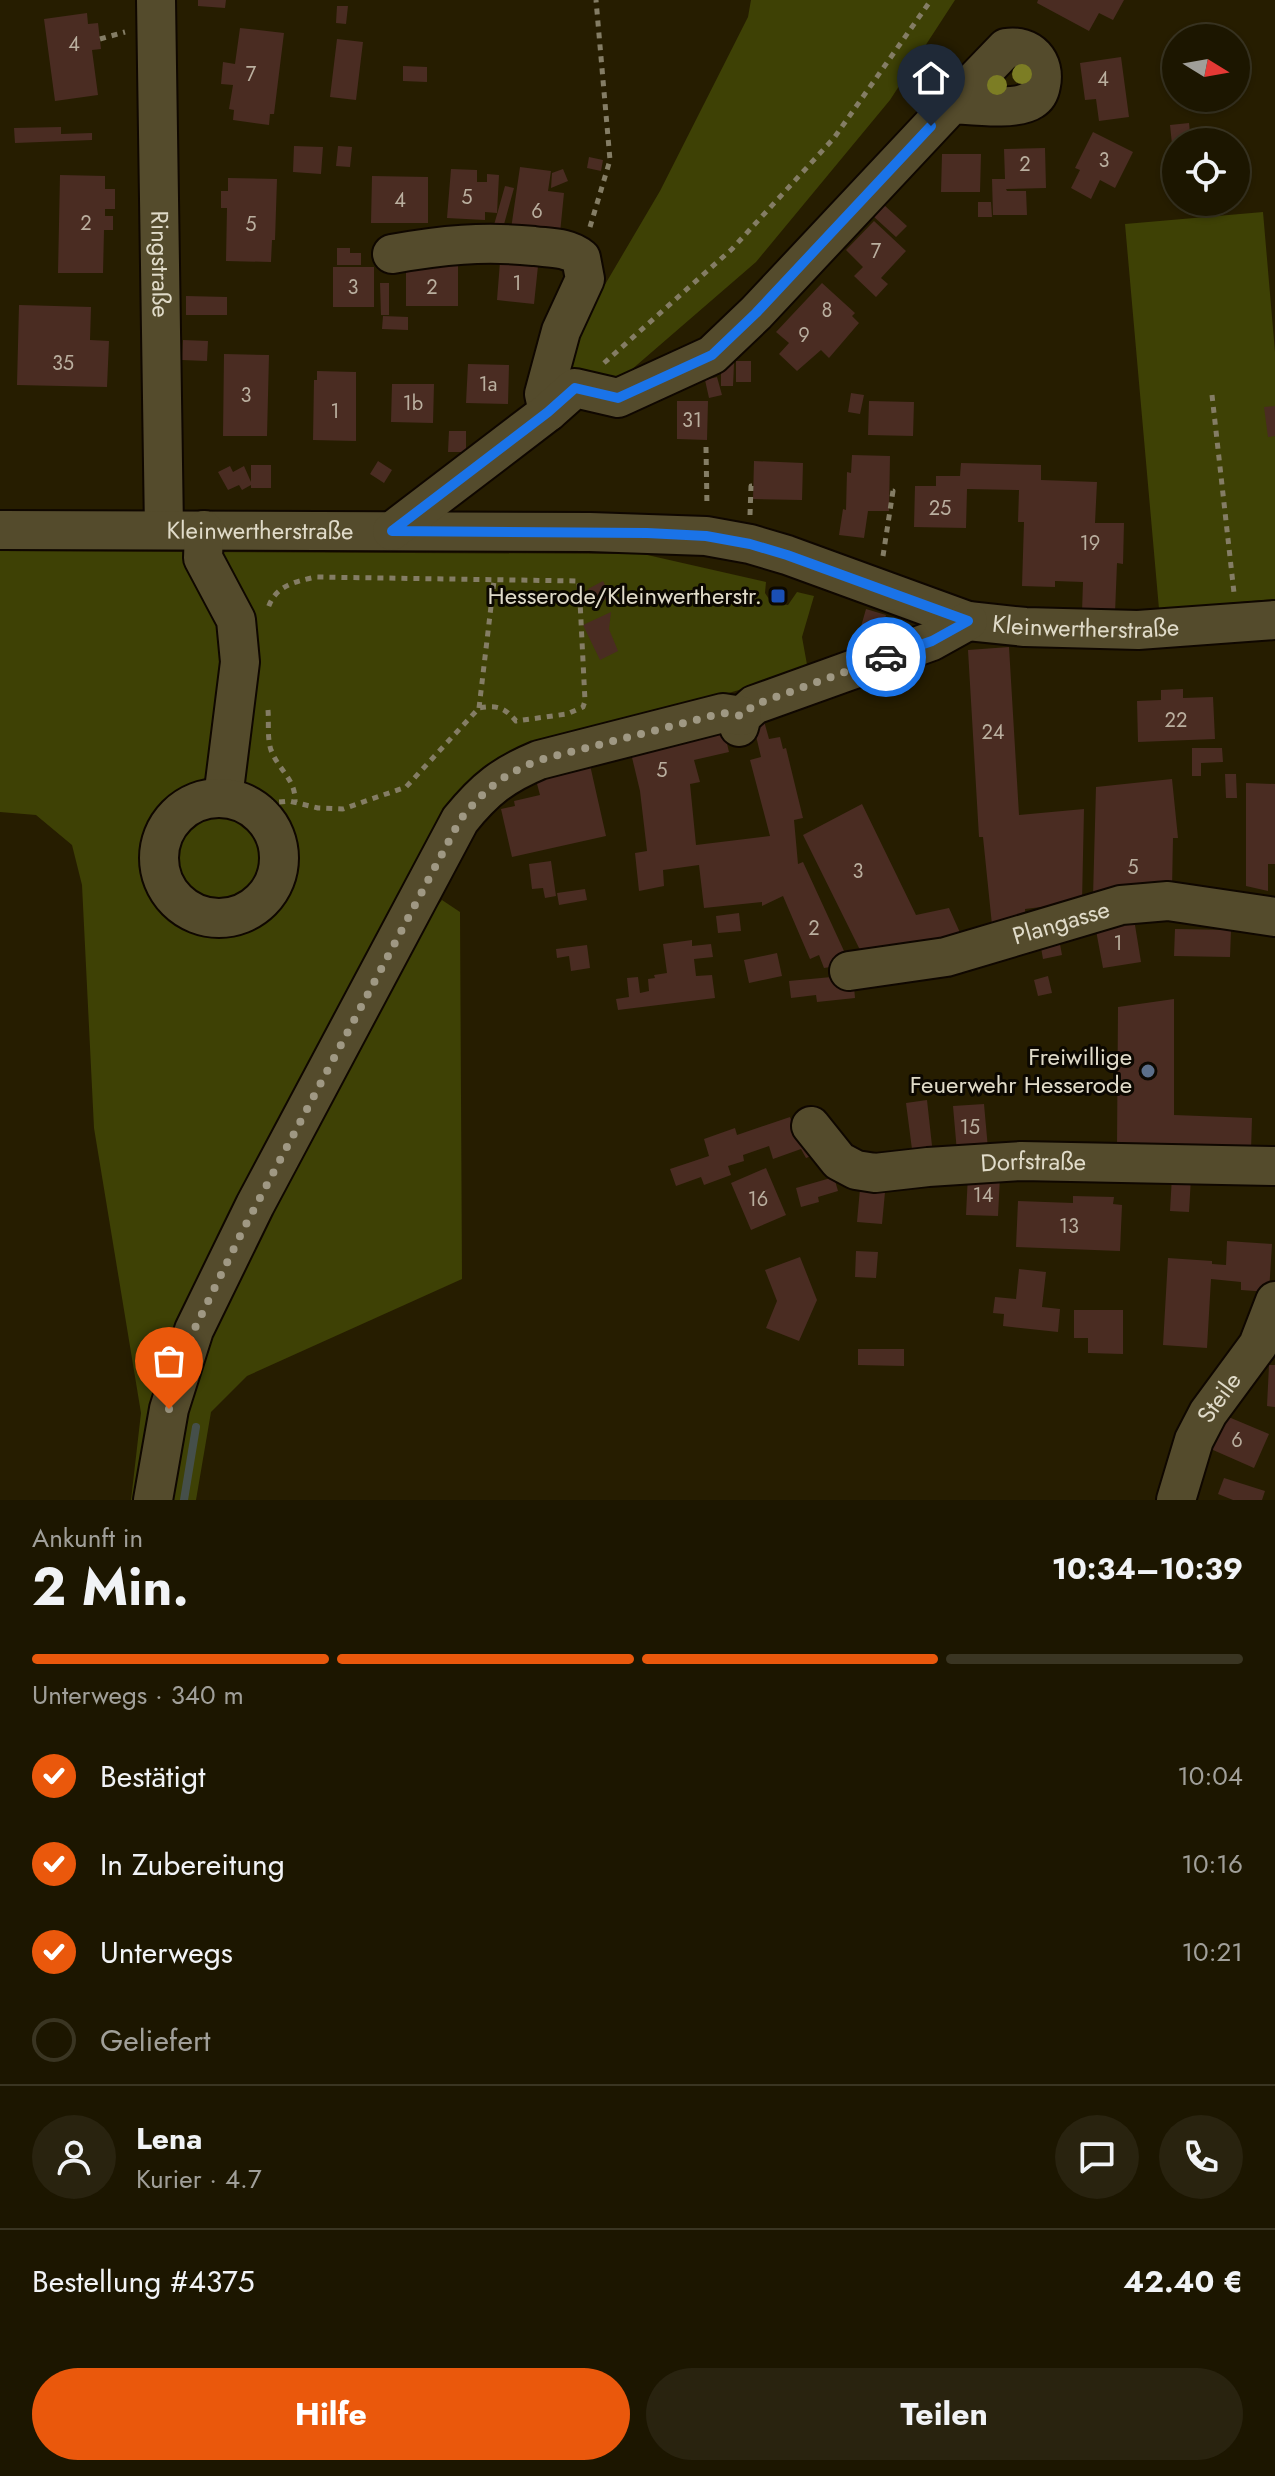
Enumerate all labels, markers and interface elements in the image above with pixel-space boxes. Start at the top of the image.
north arrow [1162,24,1250,112]
map controls [1162,24,1250,216]
house number: 4 [68,30,80,59]
pin [897,44,965,126]
icon: home [909,56,953,100]
house number: 7 [246,60,257,89]
house number: 4 [1097,65,1109,94]
button: locate [1162,128,1250,216]
house number: 3 [1099,146,1110,175]
house number: 2 [1019,150,1031,179]
house number: 5 [461,183,473,212]
house number: 4 [394,186,406,215]
house number: 6 [531,197,543,226]
house number: 2 [80,209,92,238]
street label: Ringstraße [142,210,179,318]
house number: 5 [245,210,257,239]
house number: 7 [871,237,882,266]
house number: 1 [513,269,522,298]
house number: 3 [348,273,359,302]
house number: 2 [426,273,438,302]
house number: 8 [822,296,832,325]
house number: 9 [798,321,810,350]
house number: 35 [52,349,74,378]
house number: 1a [479,370,497,399]
house number: 3 [241,381,252,410]
house number: 1b [403,389,423,418]
house number: 1 [331,397,340,426]
house number: 31 [682,406,702,435]
house number: 25 [929,494,951,523]
street label: Kleinwertherstraße [166,513,354,548]
house number: 19 [1080,529,1100,558]
place label: Hesserode/Kleinwertherstr. [488,578,762,613]
marker: Hesserode/Kleinwertherstr. [769,587,787,605]
street label: Kleinwertherstraße [991,606,1180,647]
courier [846,617,926,697]
icon: car [864,635,908,679]
house number: 22 [1165,706,1187,735]
house number: 24 [981,718,1005,747]
house number: 5 [656,756,668,785]
house number: 5 [1127,853,1139,882]
house number: 3 [853,857,864,886]
street label: Plangasse [1008,891,1114,953]
house number: 2 [808,914,820,943]
house number: 1 [1114,929,1123,958]
place label: Freiwillige Feuerwehr Hesserode [910,1039,1132,1102]
marker: Freiwillige Feuerwehr Hesserode [1139,1062,1157,1080]
house number: 15 [960,1113,980,1142]
street label: Dorfstraße [979,1143,1086,1181]
house number: 14 [973,1181,994,1210]
house number: 16 [748,1185,768,1214]
house number: 13 [1059,1212,1079,1241]
pin [135,1327,203,1409]
icon: bag [147,1339,191,1383]
street label: Steile [1188,1365,1249,1429]
house number: 6 [1231,1426,1243,1455]
text: Ankunft in [32,1519,143,1557]
text: 10:34–10:39 [1052,1547,1243,1590]
text: 2 Min. [32,1549,189,1625]
text: Unterwegs · 340 m [32,1676,244,1714]
icon: check [32,1754,76,1798]
text: Bestätigt [100,1755,205,1798]
text: 10:04 [1177,1757,1243,1795]
icon: check [32,1842,76,1886]
text: In Zubereitung [100,1843,285,1886]
text: 10:16 [1181,1845,1243,1883]
icon: check [32,1930,76,1974]
text: Unterwegs [100,1931,233,1974]
text: 10:21 [1181,1933,1243,1971]
text: Geliefert [100,2019,210,2062]
button: person [32,2115,116,2199]
button: chat [1055,2115,1139,2199]
button: phone [1159,2115,1243,2199]
text: Lena [136,2117,202,2160]
text: Kurier · 4.7 [136,2160,262,2198]
text: Bestellung #4375 [32,2260,255,2303]
text: 42.40 € [1123,2260,1243,2303]
button: Hilfe [32,2368,630,2460]
button: Teilen [646,2368,1243,2460]

